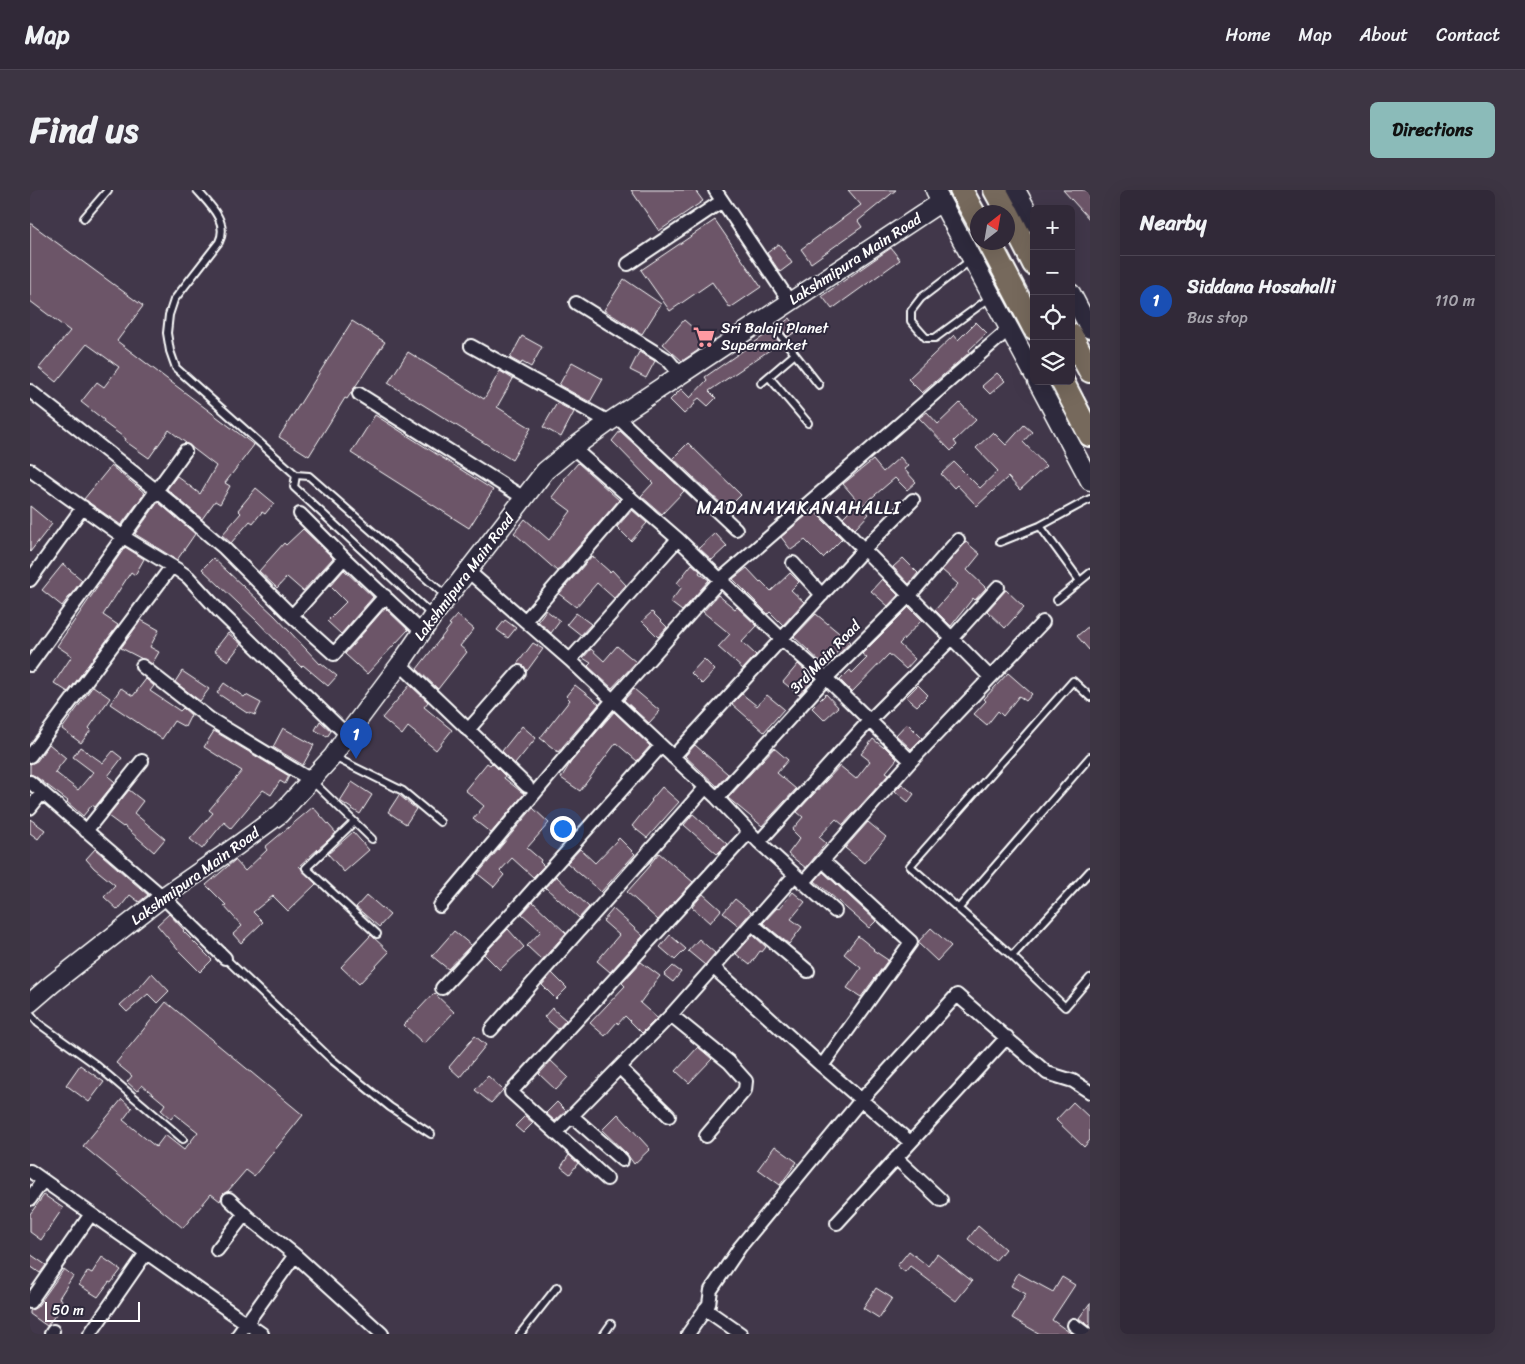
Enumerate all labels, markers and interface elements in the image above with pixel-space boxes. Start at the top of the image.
text: Map [25,14,69,56]
text: Home [1226,19,1271,51]
text: Map [1299,19,1332,51]
text: About [1360,19,1408,51]
text: Contact [1436,19,1500,51]
text: Find us [30,99,138,161]
button: Directions [1370,102,1495,158]
text: Nearby [1140,204,1206,242]
street label: Lakshmipura Main Road [783,205,928,312]
north arrow [970,205,1015,250]
map controls [1030,205,1075,385]
button: + [1030,205,1075,250]
button: − [1030,250,1075,295]
text: Siddana Hosahalli [1187,270,1336,303]
text: 1 [1153,286,1159,315]
text: 110 m [1435,286,1475,315]
button: locate [1030,295,1075,340]
text: Bus stop [1187,303,1248,332]
place label: Sri Balaji Planet Supermarket [721,315,829,358]
supermarket icon: Sri Balaji Planet Supermarket [691,324,717,350]
button: layers [1030,340,1075,385]
district label: MADANAYAKANAHALLI [697,492,902,524]
street label: Lakshmipura Main Road [407,507,522,646]
street label: 3rd Main Road [783,613,868,700]
pin: 1 [340,718,372,759]
your location [550,816,576,842]
street label: Lakshmipura Main Road [125,819,266,932]
text: 50 m [52,1298,84,1323]
scale bar [45,1299,140,1322]

